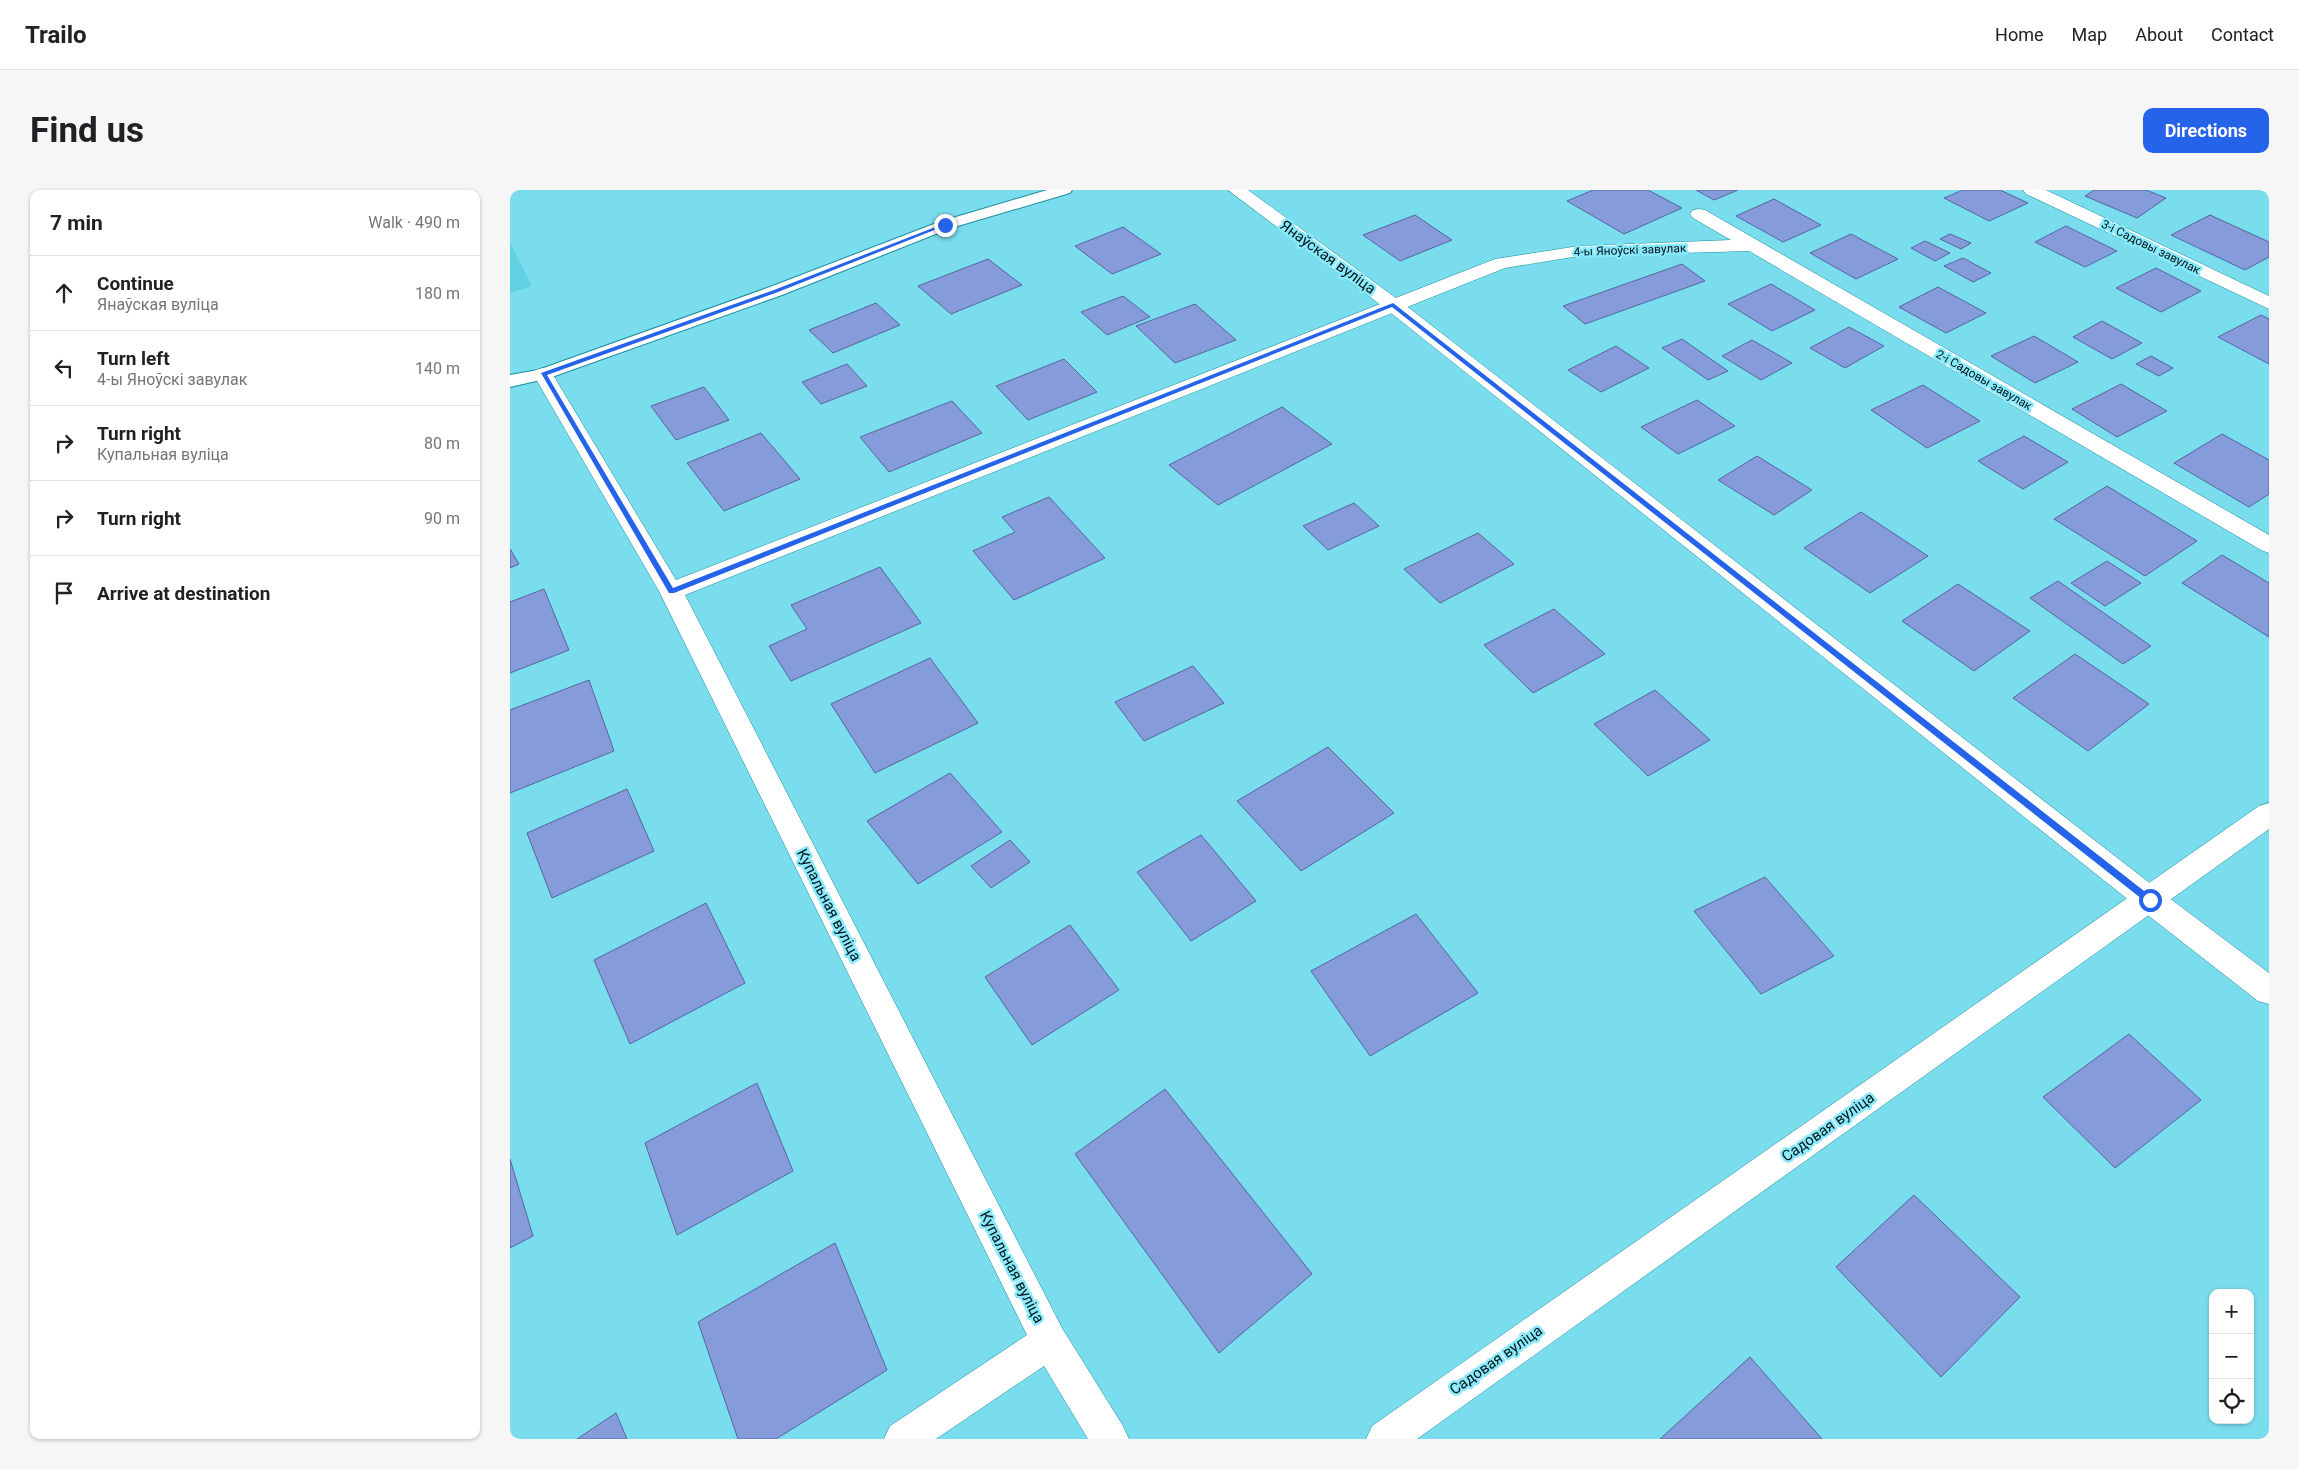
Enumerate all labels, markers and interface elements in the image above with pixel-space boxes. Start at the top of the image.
text: Trailo [25,21,87,49]
text: Home [1995,24,2044,45]
text: Map [2072,24,2107,45]
text: About [2135,24,2183,45]
text: Contact [2211,24,2274,45]
button: Directions [2143,108,2269,153]
text: Find us [30,110,144,151]
text: 7 min [50,211,103,235]
text: Walk · 490 m [368,213,460,232]
route end [934,214,957,237]
street label: Янаўская вуліца [1277,216,1379,298]
street label: 3-і Садовы завулак [2099,217,2203,277]
street label: 4-ы Яноўскі завулак [1573,241,1687,259]
text: Continue [97,272,174,295]
icon: ahead [50,279,78,307]
text: 180 m [415,284,460,303]
text: Янаўская вуліца [97,295,219,314]
text: Turn left [97,347,170,370]
street label: 2-і Садовы завулак [1934,347,2035,413]
icon: left [50,354,78,382]
text: 140 m [415,359,460,378]
text: 4-ы Яноўскі завулак [97,370,247,389]
text: Turn right [97,422,181,445]
icon: right [50,429,78,457]
text: 80 m [424,434,460,453]
text: Купальная вуліца [97,445,229,464]
icon: right [50,504,78,532]
text: Turn right [97,507,181,530]
text: 90 m [424,509,460,528]
icon: arrive [50,579,78,607]
text: Arrive at destination [97,582,270,605]
street label: Купальная вуліца [793,846,865,964]
route start [2139,889,2162,912]
street label: Садовая вуліца [1778,1088,1878,1166]
street label: Купальная вуліца [976,1208,1048,1326]
map controls [2209,1289,2254,1424]
button: + [2209,1289,2254,1334]
street label: Садовая вуліца [1446,1321,1546,1399]
button: − [2209,1334,2254,1379]
button: locate [2209,1379,2254,1424]

